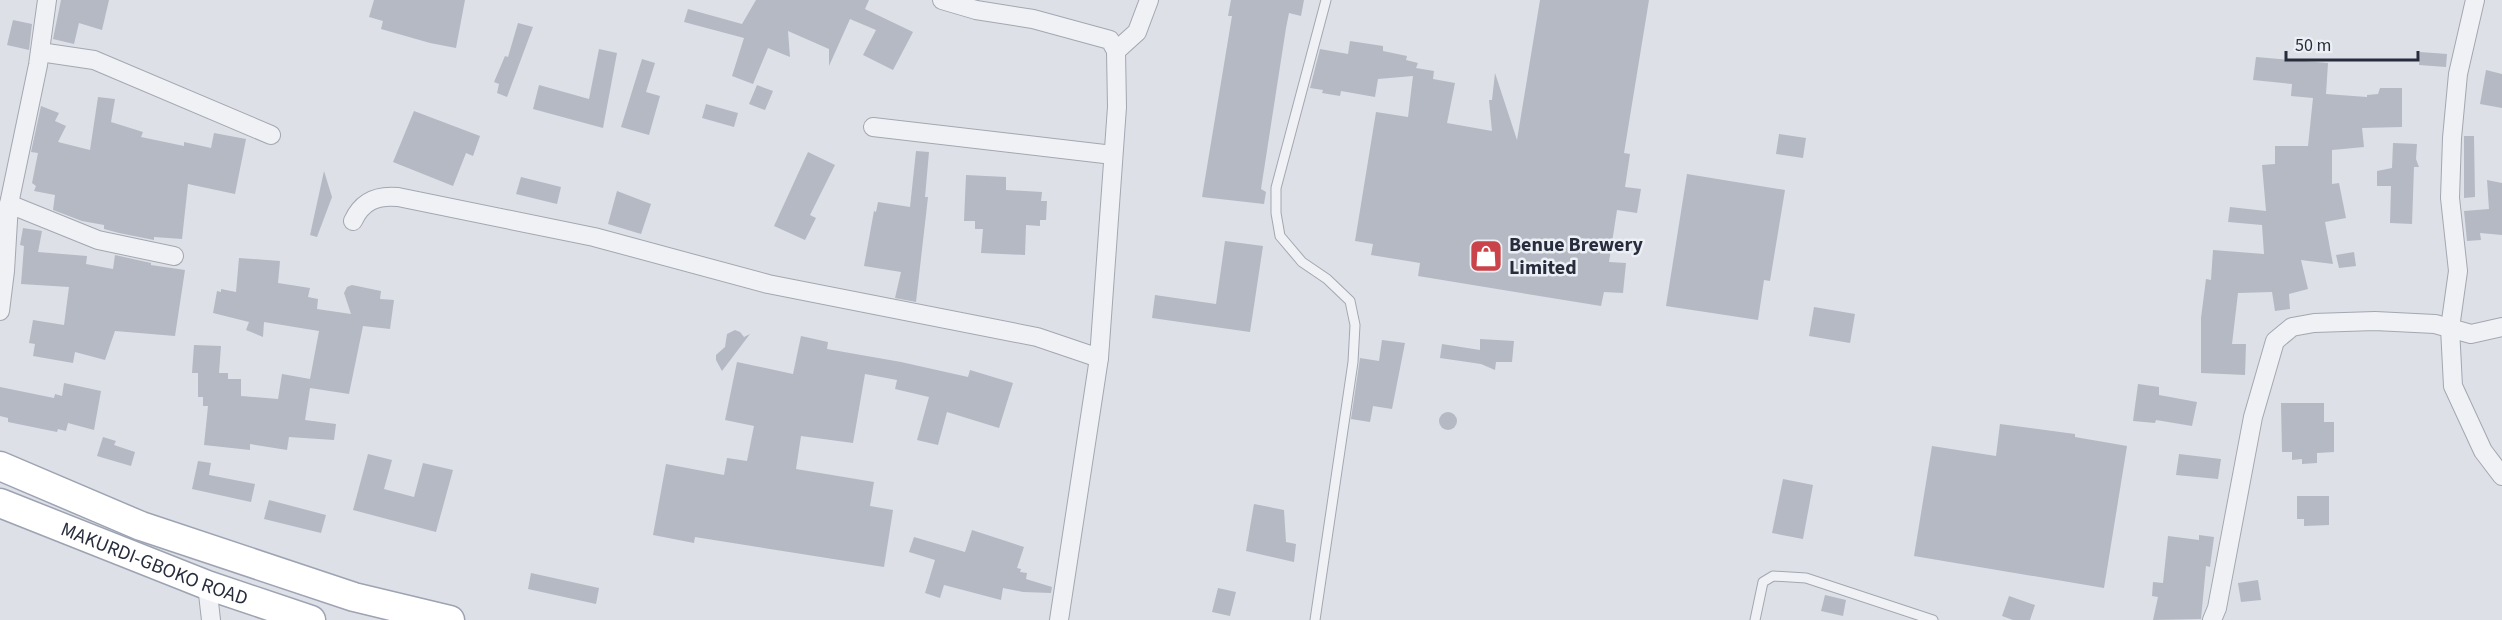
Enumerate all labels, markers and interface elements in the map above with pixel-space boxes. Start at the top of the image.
scale bar [2286,24,2418,62]
text: 50 m [2295,33,2331,58]
place label: Benue Brewery Limited [1509,231,1644,282]
shop icon: Benue Brewery Limited [1468,238,1504,274]
street label: MAKURDI-GBOKO ROAD [57,516,251,613]

